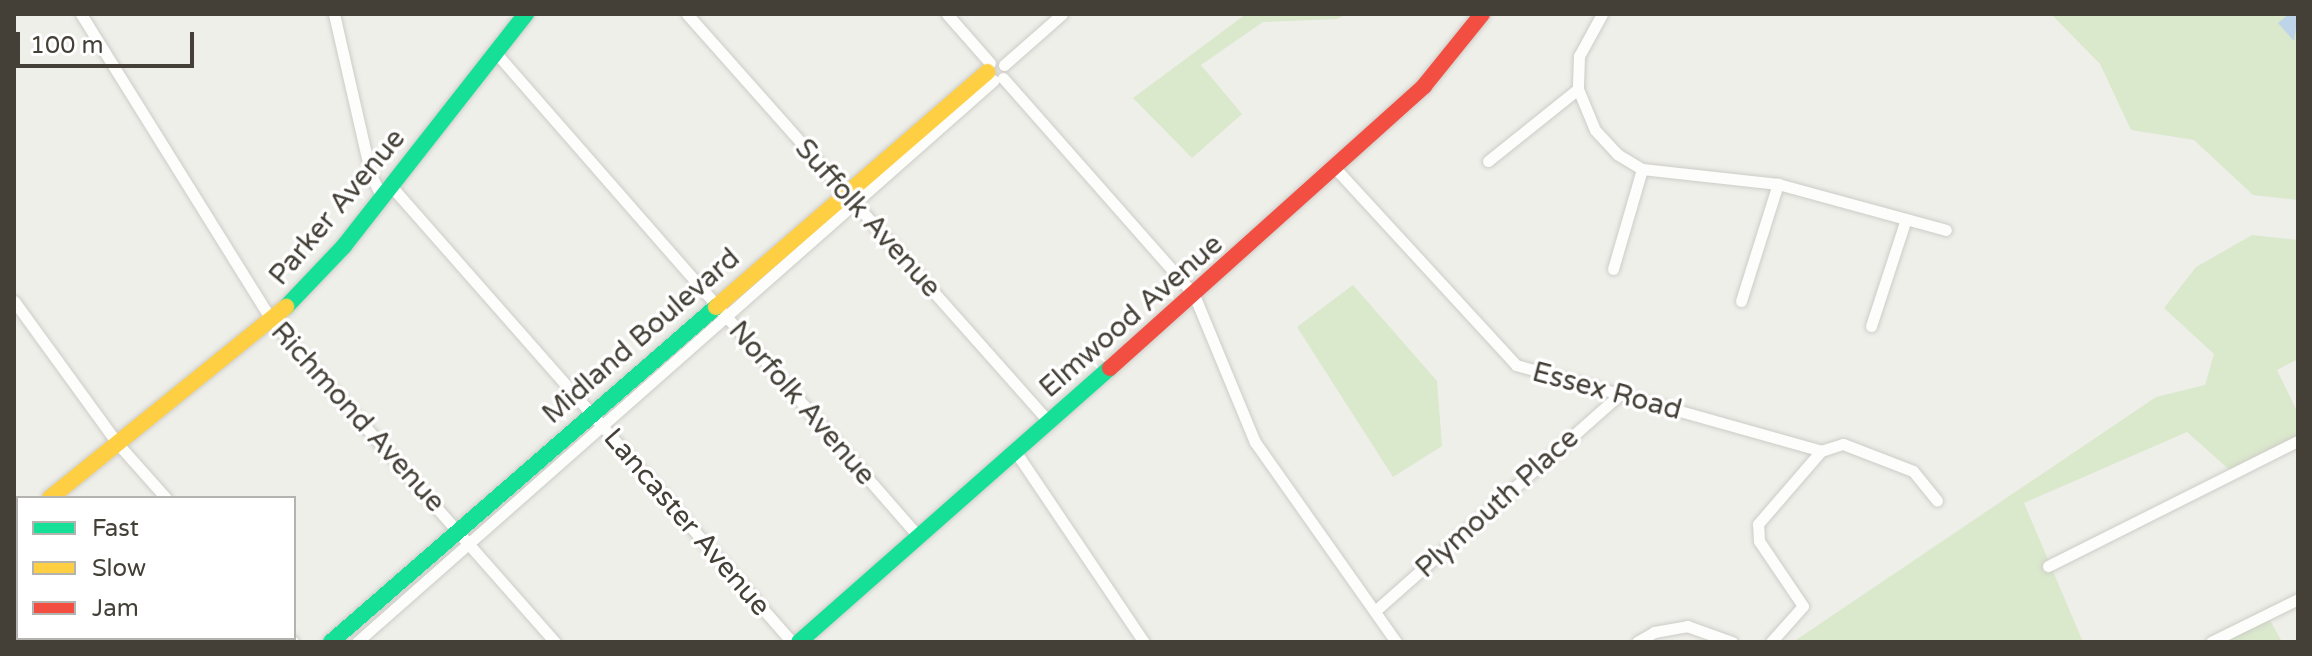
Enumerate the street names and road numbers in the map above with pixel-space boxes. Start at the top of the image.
street label: Parker Avenue [262,122,412,292]
street label: Suffolk Avenue [788,132,948,304]
street label: Elmwood Avenue [1033,227,1229,405]
street label: Midland Boulevard [535,241,747,431]
street label: Norfolk Avenue [722,314,882,492]
street label: Richmond Avenue [264,315,452,519]
street label: Essex Road [1529,355,1685,427]
street label: Lancaster Avenue [596,421,778,623]
street label: Plymouth Place [1409,421,1585,585]

